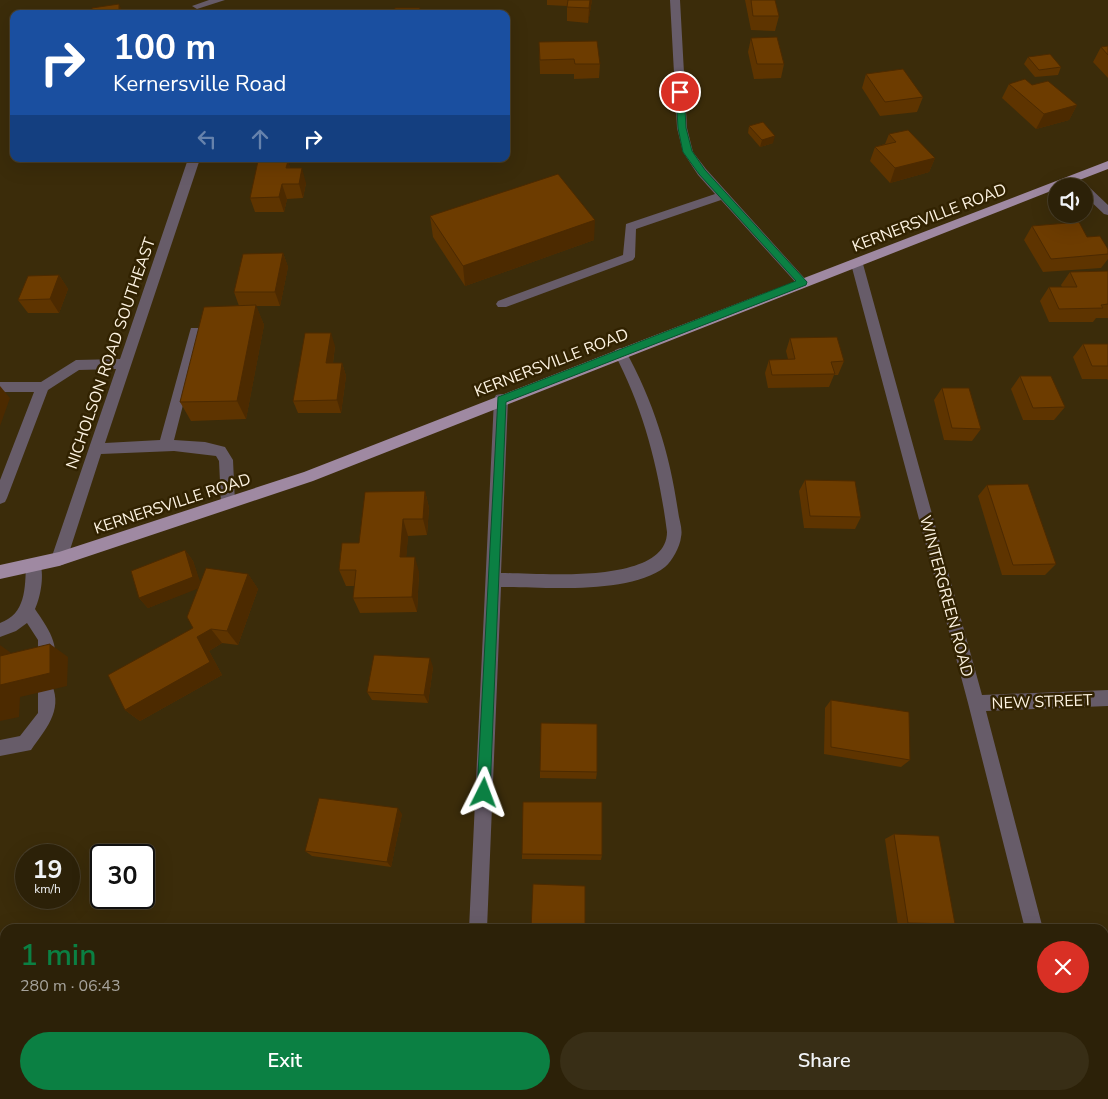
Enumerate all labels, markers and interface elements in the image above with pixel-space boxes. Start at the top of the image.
text: 100 m [113,24,216,71]
icon: right [30,30,95,95]
text: Kernersville Road [113,69,286,99]
pin [659,71,701,113]
icon: arrive [666,78,694,106]
icon: left [193,125,221,153]
icon: ahead [246,125,274,153]
icon: right [299,125,327,153]
street label: KERNERSVILLE ROAD [849,178,1010,258]
map controls [1048,178,1093,223]
button: sound [1048,178,1093,223]
street label: NICHOLSON ROAD SOUTHEAST [61,234,161,472]
street label: KERNERSVILLE ROAD [471,323,632,403]
street label: KERNERSVILLE ROAD [91,468,254,540]
street label: WINTERGREEN ROAD [914,513,978,679]
street label: NEW STREET [991,689,1093,715]
position arrow [457,766,509,818]
speed limit sign: 30 [90,844,155,909]
text: 19 [32,853,63,887]
text: km/h [34,881,61,897]
text: 1 min [20,935,96,976]
button: close [1037,941,1089,993]
text: 280 m · 06:43 [20,975,121,997]
button: Exit [20,1032,550,1090]
button: Share [560,1032,1089,1090]

